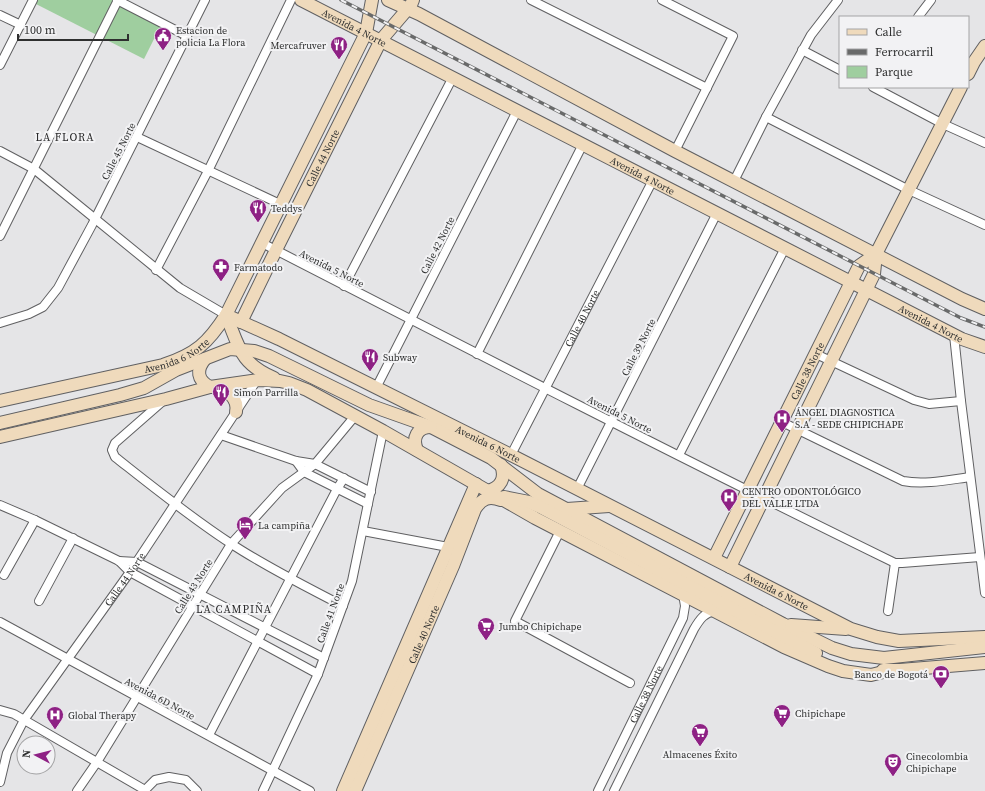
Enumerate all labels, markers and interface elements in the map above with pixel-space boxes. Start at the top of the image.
street label: Avenida 4 Norte [320,6,389,50]
scale bar [18,16,128,42]
legend [839,16,969,88]
text: 100 m [24,22,56,38]
place label: Estacion de policia La Flora [176,24,246,49]
text: Calle [875,24,902,40]
public building icon: Estacion de policia La Flora [153,26,173,51]
restaurant icon: Mercafruver [329,35,349,60]
place label: Mercafruver [270,39,327,52]
text: Ferrocarril [875,44,934,60]
text: Parque [875,64,913,80]
street label: Calle 45 Norte [98,120,138,182]
street label: Calle 44 Norte [303,127,342,189]
district label: LA FLORA [35,130,95,145]
street label: Avenida 4 Norte [608,154,677,198]
restaurant icon: Teddys [248,198,268,223]
place label: Teddys [271,202,302,215]
street label: Calle 42 Norte [417,214,457,276]
street label: Avenida 5 Norte [297,247,366,290]
pharmacy icon: Farmatodo [211,257,231,282]
place label: Farmatodo [234,261,283,274]
street label: Calle 40 Norte [562,288,602,349]
street label: Avenida 4 Norte [896,302,965,346]
street label: Calle 39 Norte [618,316,658,378]
street label: Avenida 6 Norte [143,335,212,376]
street label: Calle 38 Norte [788,340,827,402]
restaurant icon: Subway [360,347,380,372]
place label: Subway [383,351,418,364]
restaurant icon: Simon Parrilla [211,382,231,407]
place label: Simon Parrilla [234,386,299,399]
street label: Avenida 5 Norte [585,393,654,436]
place label: ÁNGEL DIAGNOSTICA S.A - SEDE CHIPICHAPE [795,406,903,431]
hospital icon: ÁNGEL DIAGNOSTICA S.A - SEDE CHIPICHAPE [772,408,792,433]
street label: Avenida 6 Norte [453,422,523,466]
place label: CENTRO ODONTOLÓGICO DEL VALLE LTDA [742,485,861,510]
hospital icon: CENTRO ODONTOLÓGICO DEL VALLE LTDA [719,487,739,512]
hotel icon: La campiña [235,515,255,540]
place label: La campiña [258,519,311,532]
street label: Calle 44 Norte [102,550,148,609]
street label: Calle 43 Norte [171,556,216,616]
street label: Avenida 6 Norte [742,569,811,613]
street label: Calle 41 Norte [314,582,347,645]
district label: LA CAMPIÑA [196,602,272,617]
street label: Calle 40 Norte [405,603,442,666]
supermarket icon: Jumbo Chipichape [476,616,496,641]
place label: Jumbo Chipichape [498,620,581,633]
street label: Calle 38 Norte [626,663,666,725]
bank icon: Banco de Bogotá [931,664,951,689]
place label: Banco de Bogotá [854,668,929,681]
street label: Avenida 6D Norte [122,674,197,722]
supermarket icon: Chipichape [772,703,792,728]
hospital icon: Global Therapy [45,705,65,730]
place label: Chipichape [795,707,846,720]
place label: Global Therapy [68,709,137,722]
supermarket icon: Almacenes Éxito [690,722,710,747]
north arrow [16,735,56,775]
place label: Almacenes Éxito [663,748,738,761]
text: N [19,749,35,759]
place label: Cinecolombia Chipichape [906,750,969,775]
theatre icon: Cinecolombia Chipichape [883,752,903,777]

